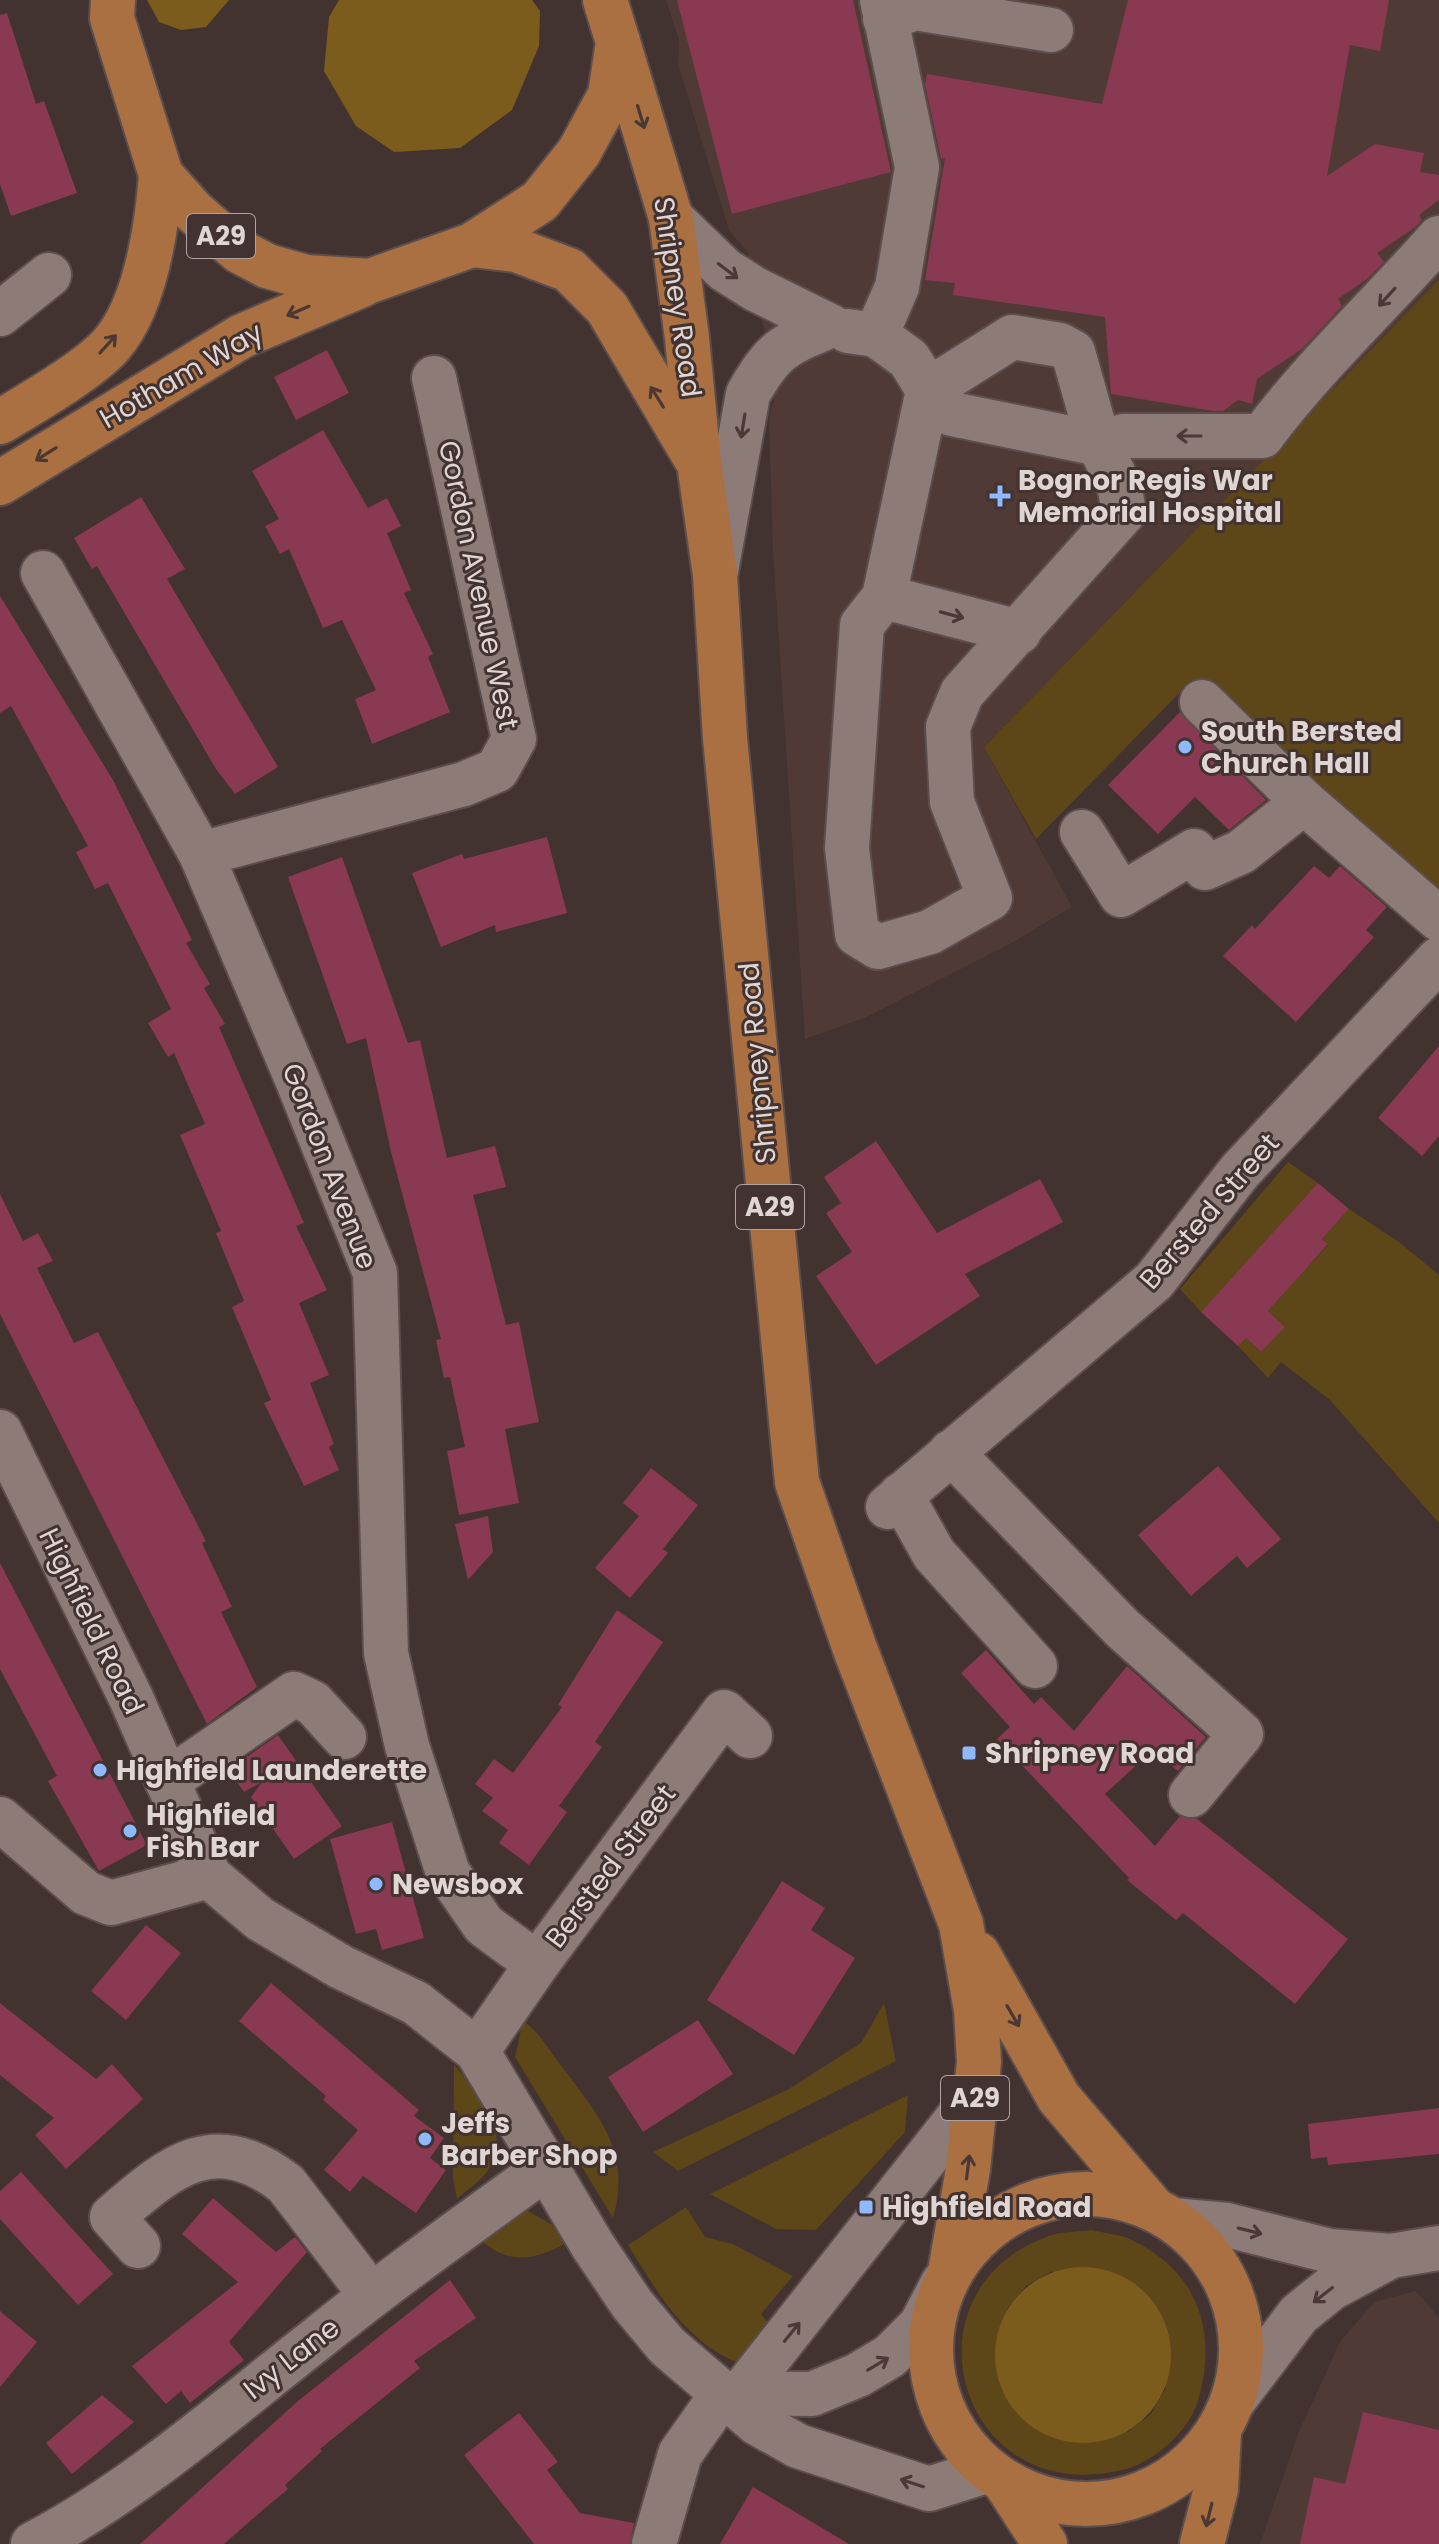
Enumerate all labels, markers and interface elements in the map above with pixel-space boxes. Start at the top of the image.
one-way arrow [634,103,649,129]
street label: Shripney Road [644,194,711,400]
road number: A29 [187,214,255,258]
one-way arrow [717,262,738,279]
one-way arrow [1378,287,1397,307]
one-way arrow [287,305,311,320]
street label: Hotham Way [92,313,270,438]
one-way arrow [98,334,117,355]
one-way arrow [649,386,665,409]
one-way arrow [735,413,750,438]
one-way arrow [1176,428,1203,444]
street label: Gordon Avenue West [429,437,528,733]
one-way arrow [35,447,58,463]
place label: Bognor Regis War Memorial Hospital [1018,461,1282,532]
marker: Bognor Regis War Memorial Hospital [989,485,1011,507]
one-way arrow [939,608,964,623]
place label: South Bersted Church Hall [1201,712,1402,783]
marker: South Bersted Church Hall [1176,738,1194,756]
street label: Shripney Road [729,961,786,1165]
street label: Gordon Avenue [272,1058,387,1275]
street label: Bersted Street [1131,1125,1288,1298]
road number: A29 [736,1185,804,1229]
street label: Highfield Road [30,1522,153,1721]
place label: Shripney Road [985,1734,1194,1773]
marker: Shripney Road [960,1744,978,1762]
place label: Highfield Launderette [116,1751,427,1790]
marker: Highfield Launderette [91,1761,109,1779]
street label: Bersted Street [536,1776,685,1956]
place label: Highfield Fish Bar [146,1796,275,1867]
marker: Highfield Fish Bar [121,1822,139,1840]
place label: Newsbox [392,1865,524,1904]
marker: Newsbox [367,1875,385,1893]
one-way arrow [1005,2004,1021,2027]
road number: A29 [941,2076,1009,2120]
place label: Jeffs Barber Shop [441,2104,618,2175]
marker: Jeffs Barber Shop [416,2130,434,2148]
one-way arrow [961,2155,976,2181]
place label: Highfield Road [882,2188,1092,2227]
marker: Highfield Road [857,2198,875,2216]
one-way arrow [1236,2224,1262,2239]
one-way arrow [1313,2286,1334,2304]
street label: Ivy Lane [235,2309,347,2408]
one-way arrow [783,2322,801,2343]
one-way arrow [866,2355,889,2371]
one-way arrow [900,2475,925,2490]
one-way arrow [1201,2502,1216,2528]

